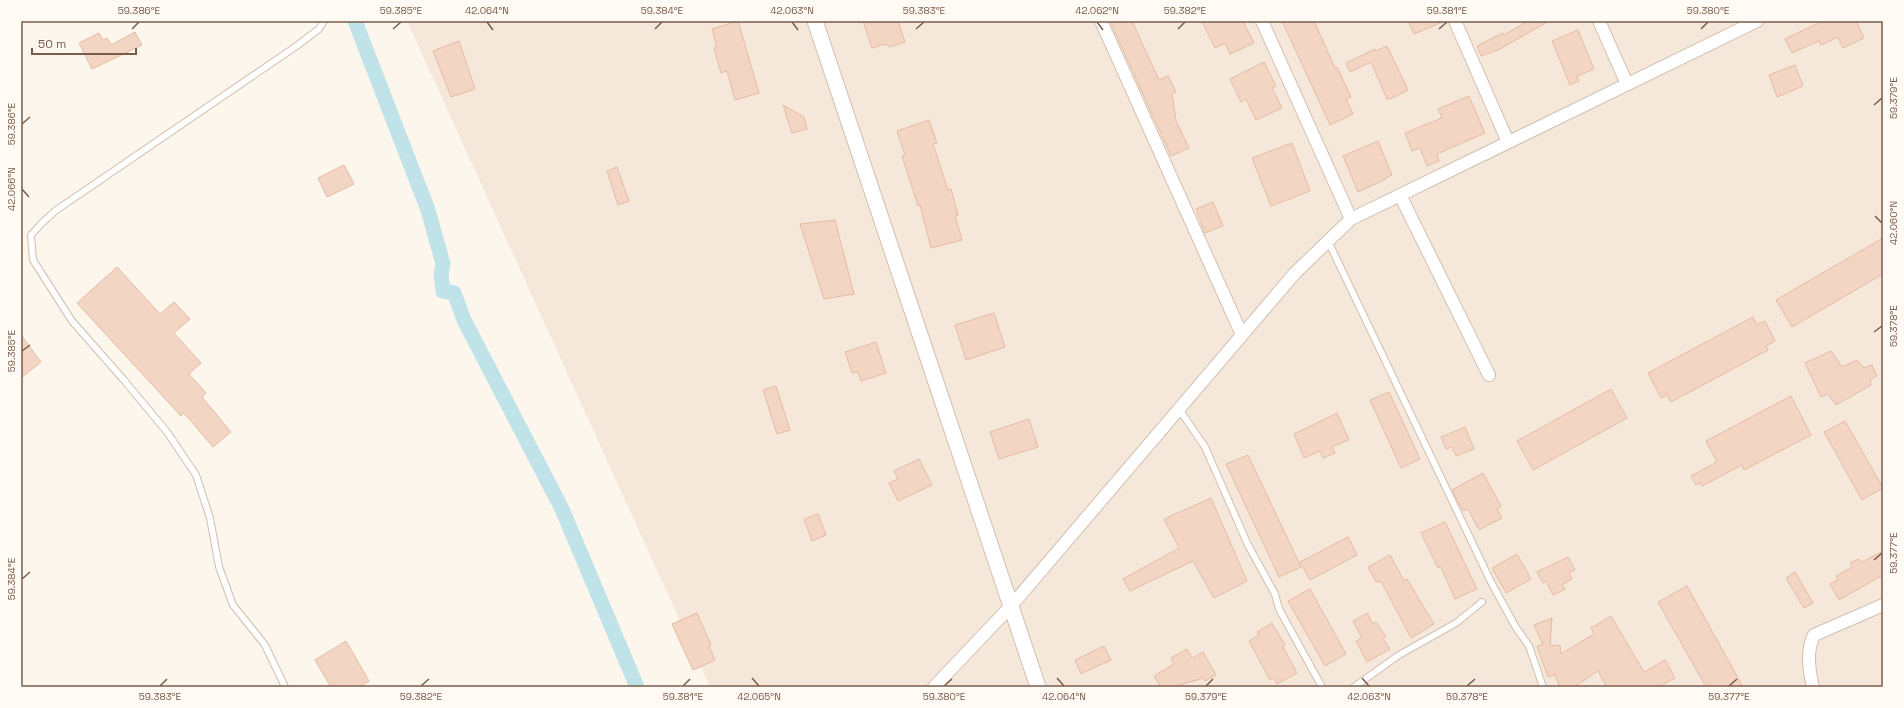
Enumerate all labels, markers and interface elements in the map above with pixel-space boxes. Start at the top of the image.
text: 59.386°E [118,4,161,17]
text: 59.385°E [380,4,422,17]
text: 42.064°N [465,4,509,17]
text: 59.384°E [641,4,684,17]
text: 42.063°N [770,4,814,17]
text: 59.383°E [903,4,946,17]
text: 42.062°N [1075,4,1119,17]
text: 59.382°E [1164,4,1207,17]
text: 59.381°E [1427,4,1468,17]
text: 59.380°E [1687,4,1730,17]
scale bar [32,30,136,56]
text: 50 m [38,36,66,52]
text: 59.379°E [1887,77,1900,119]
text: 59.386°E [5,102,18,145]
text: 42.066°N [5,167,18,211]
text: 42.060°N [1887,201,1900,245]
text: 59.378°E [1887,305,1900,347]
text: 59.385°E [5,330,18,372]
text: 59.377°E [1887,532,1900,574]
text: 59.384°E [5,557,18,600]
text: 59.383°E [139,690,182,703]
text: 59.382°E [400,690,443,703]
text: 59.381°E [663,690,704,703]
text: 42.065°N [737,690,781,703]
text: 59.380°E [923,690,966,703]
text: 42.064°N [1042,690,1086,703]
text: 59.379°E [1185,690,1227,703]
text: 42.063°N [1347,690,1391,703]
text: 59.378°E [1446,690,1488,703]
text: 59.377°E [1708,690,1750,703]

